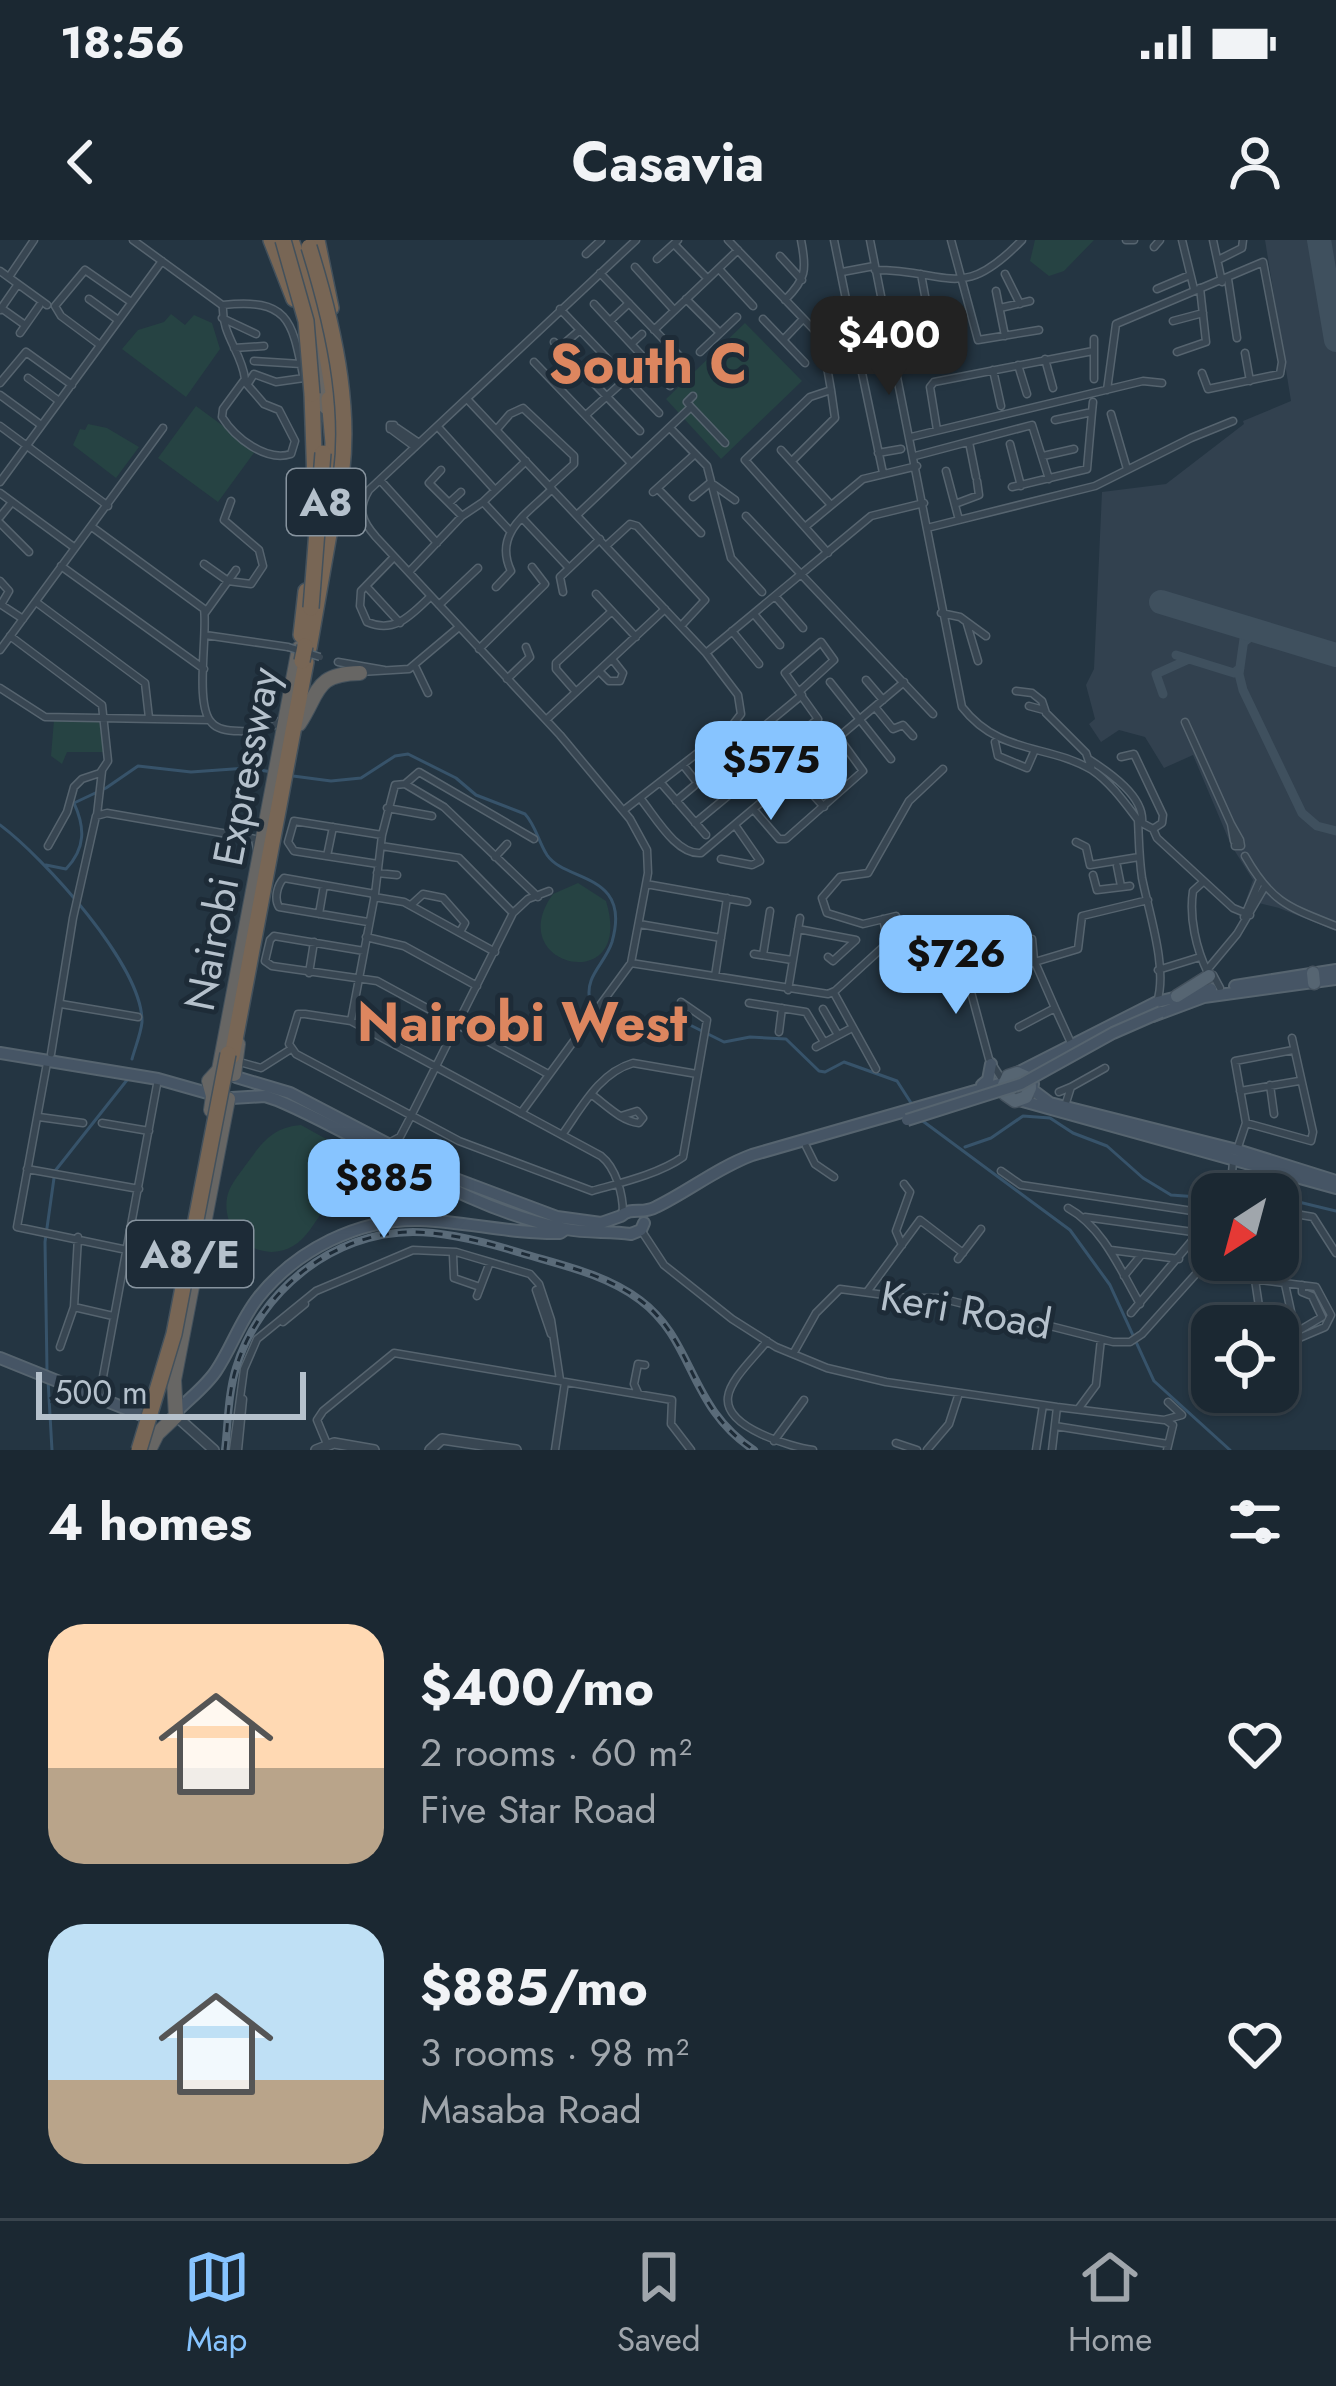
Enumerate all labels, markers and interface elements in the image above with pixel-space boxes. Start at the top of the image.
text: 18:56 [60,10,185,75]
text: Casavia [572,123,764,201]
icon: back [48,129,114,195]
icon: person [1222,129,1288,195]
pin: $400 [818,296,960,398]
text: $400 [837,306,941,363]
district label: South C [549,325,747,403]
road number: A8 [287,469,365,535]
street label: Nairobi Expressway [169,662,295,1016]
pin: $575 [700,721,842,823]
text: $575 [722,731,820,788]
pin: $726 [885,915,1027,1017]
text: $726 [906,925,1006,982]
district label: Nairobi West [357,983,687,1061]
pin: $885 [313,1139,455,1241]
text: $885 [335,1149,433,1206]
north arrow [1191,1173,1299,1281]
map controls [1191,1173,1299,1413]
road number: A8/E [127,1221,253,1287]
street label: Keri Road [876,1265,1056,1355]
button: locate [1191,1305,1299,1413]
scale bar [36,1366,306,1419]
text: 500 m [54,1369,148,1416]
text: 4 homes [48,1485,252,1559]
icon: filters [1222,1489,1288,1555]
text: $400/mo [420,1650,654,1724]
icon: home [144,1672,288,1816]
icon: heart [1222,1711,1288,1777]
text: 2 rooms · 60 m² [420,1724,692,1781]
text: Five Star Road [420,1781,657,1838]
text: $885/mo [420,1950,648,2024]
icon: home [144,1972,288,2116]
icon: heart [1222,2011,1288,2077]
text: 3 rooms · 98 m² [420,2024,689,2081]
text: Masaba Road [420,2081,642,2138]
tab: Map [184,2244,250,2363]
tab: Saved [617,2244,701,2363]
tab: Home [1068,2244,1152,2363]

